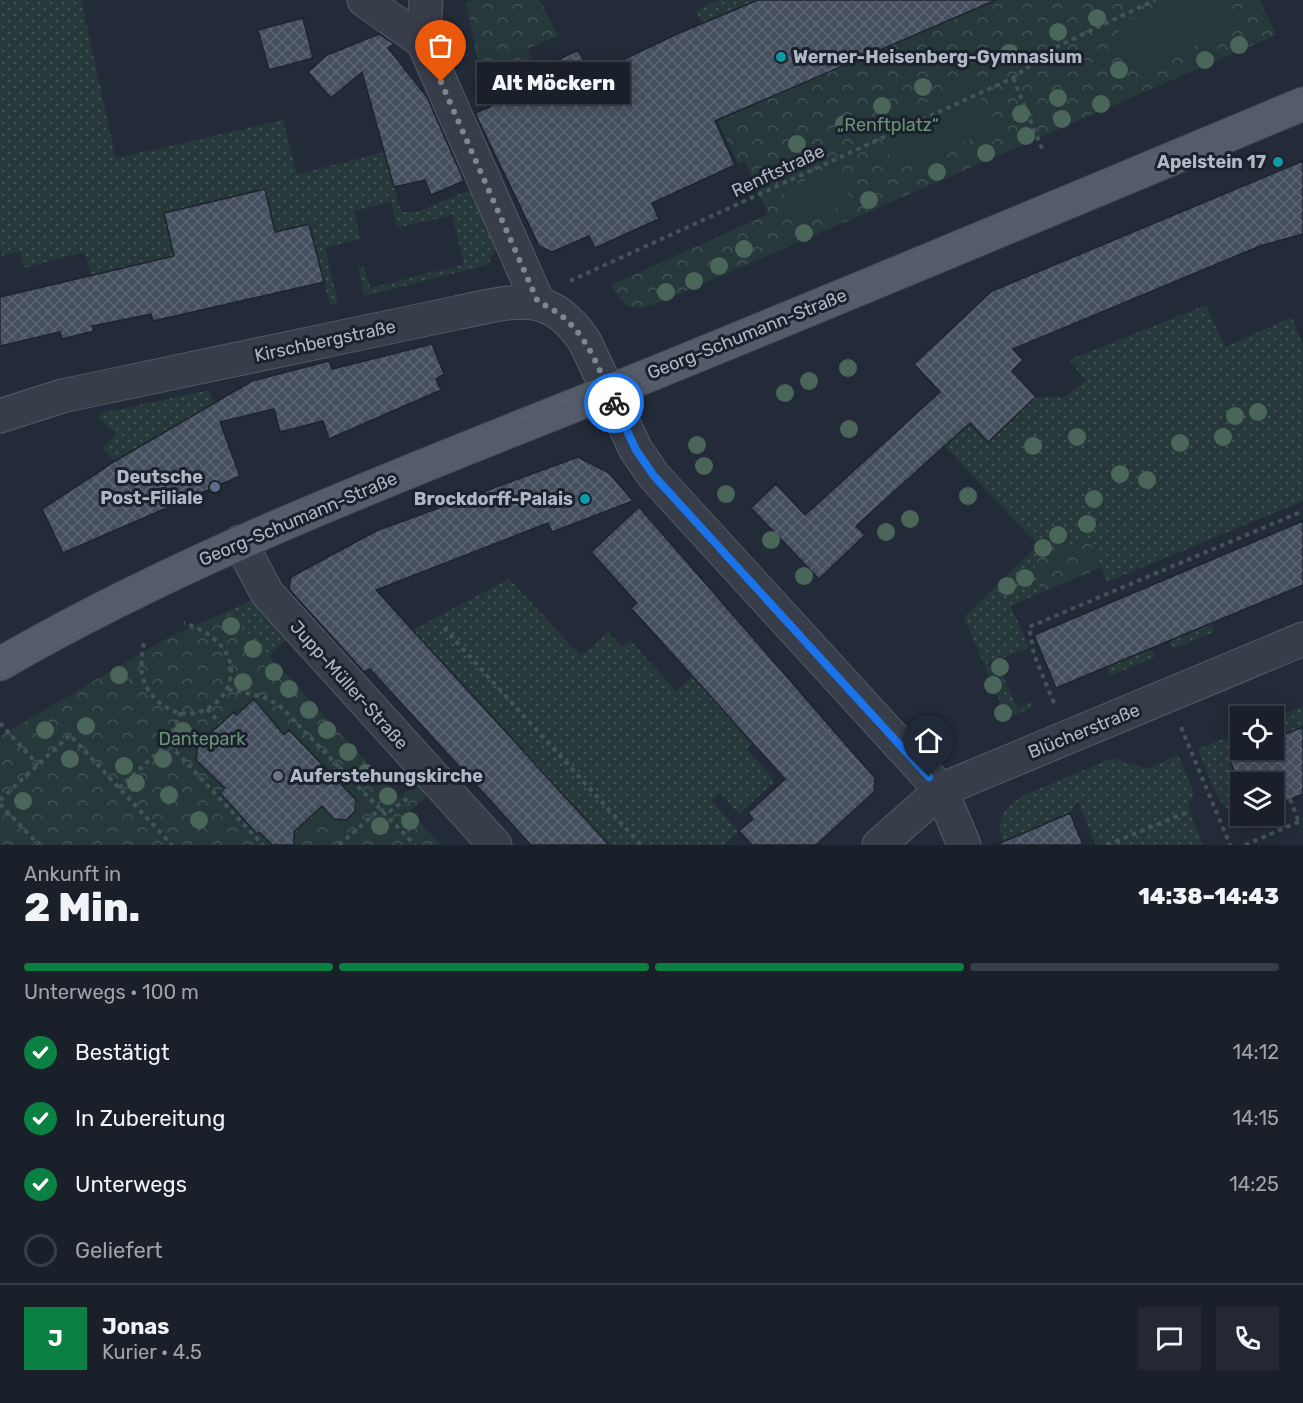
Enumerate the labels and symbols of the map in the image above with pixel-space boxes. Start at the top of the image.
pin [415,20,466,82]
place label: Werner-Heisenberg-Gymnasium [793,46,1082,68]
marker: Werner-Heisenberg-Gymnasium [774,50,788,64]
callout: Alt Möckern [477,61,630,103]
park label: „Renftplatz“ [837,114,939,136]
street label: Renftstraße [728,140,828,202]
place label: Apelstein 17 [1157,151,1266,173]
marker: Apelstein 17 [1271,155,1285,169]
street label: Georg-Schumann-Straße [644,284,850,384]
street label: Kirschbergstraße [252,315,398,367]
courier [584,373,644,433]
place label: Deutsche Post-Filiale [100,466,203,509]
street label: Georg-Schumann-Straße [196,467,400,571]
marker: Deutsche Post-Filiale [208,480,222,494]
place label: Brockdorff-Palais [414,488,573,510]
marker: Brockdorff-Palais [578,492,592,506]
street label: Jupp-Müller-Straße [285,616,413,754]
street label: Blücherstraße [1025,699,1143,763]
pin [903,715,954,777]
park label: Dantepark [158,728,246,750]
place label: Auferstehungskirche [290,765,483,787]
marker: Auferstehungskirche [271,769,285,783]

